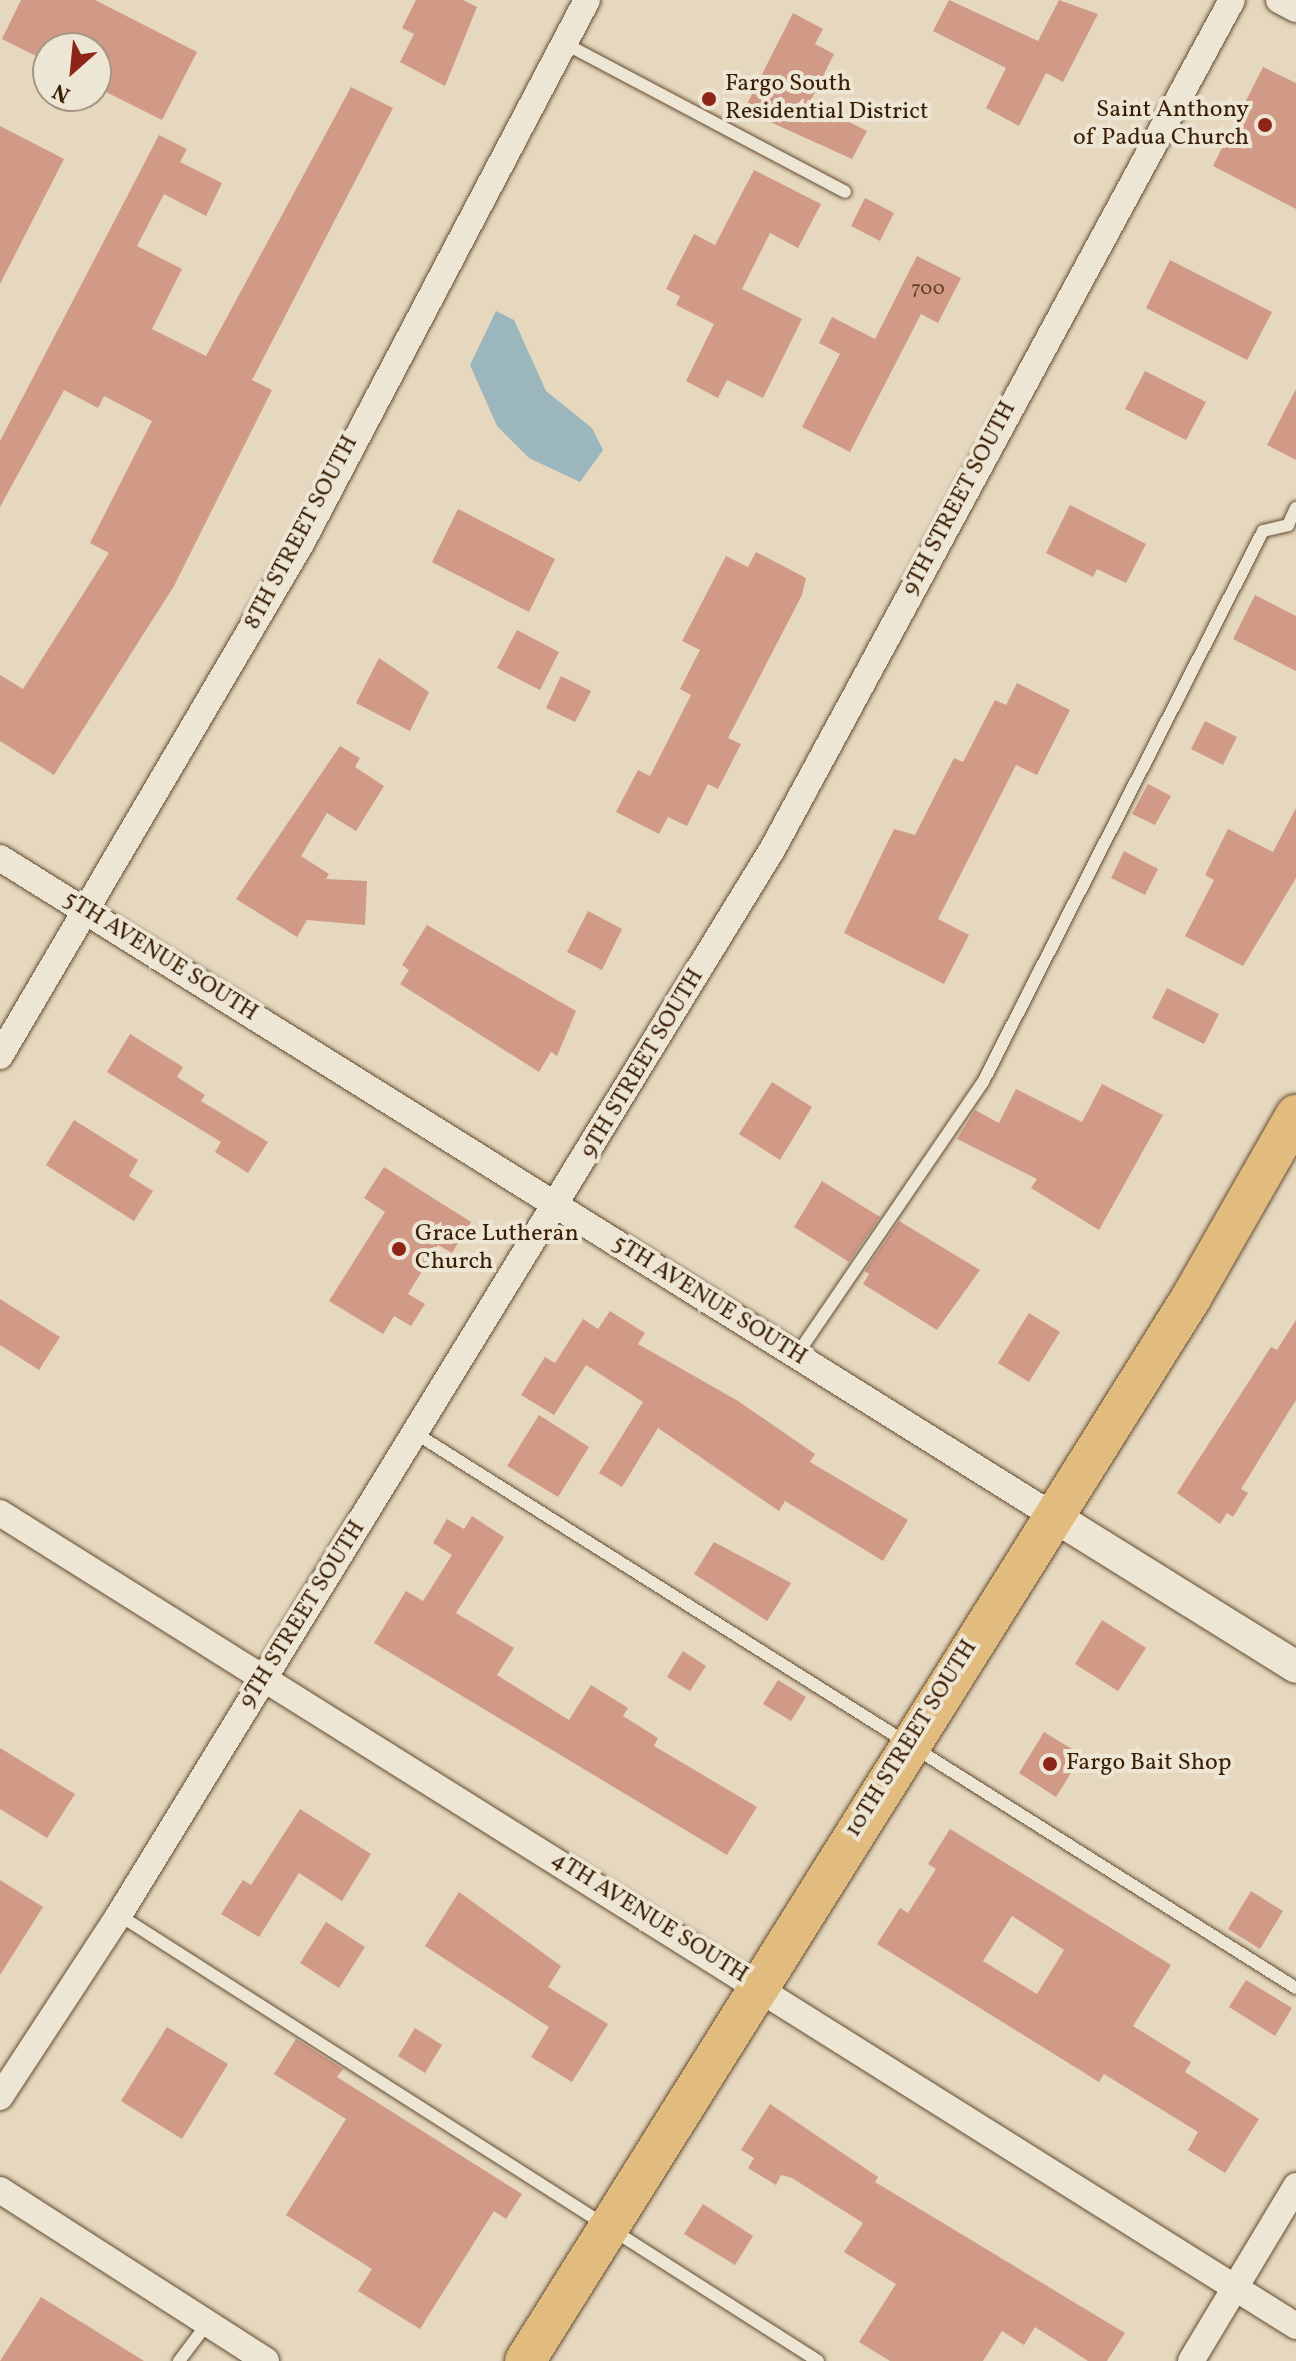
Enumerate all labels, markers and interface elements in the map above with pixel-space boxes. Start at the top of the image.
north arrow [32,32,112,112]
place label: Fargo South Residential District [725,71,928,127]
text: N [48,75,76,109]
marker: Fargo South Residential District [700,90,718,108]
place label: Saint Anthony of Padua Church [1076,97,1249,153]
marker: Saint Anthony of Padua Church [1256,116,1274,134]
house number: 700 [911,277,945,301]
street label: 9TH STREET SOUTH [896,397,1024,601]
street label: 8TH STREET SOUTH [239,431,365,635]
street label: 5TH AVENUE SOUTH [58,886,262,1028]
street label: 9TH STREET SOUTH [575,964,711,1164]
place label: Grace Lutheran Church [415,1221,579,1277]
street label: 5TH AVENUE SOUTH [607,1230,811,1372]
marker: Grace Lutheran Church [390,1240,408,1258]
street label: 9TH STREET SOUTH [233,1516,373,1714]
street label: 10TH STREET SOUTH [839,1635,985,1843]
place label: Fargo Bait Shop [1066,1750,1232,1778]
marker: Fargo Bait Shop [1041,1755,1059,1773]
street label: 4TH AVENUE SOUTH [545,1846,753,1990]

